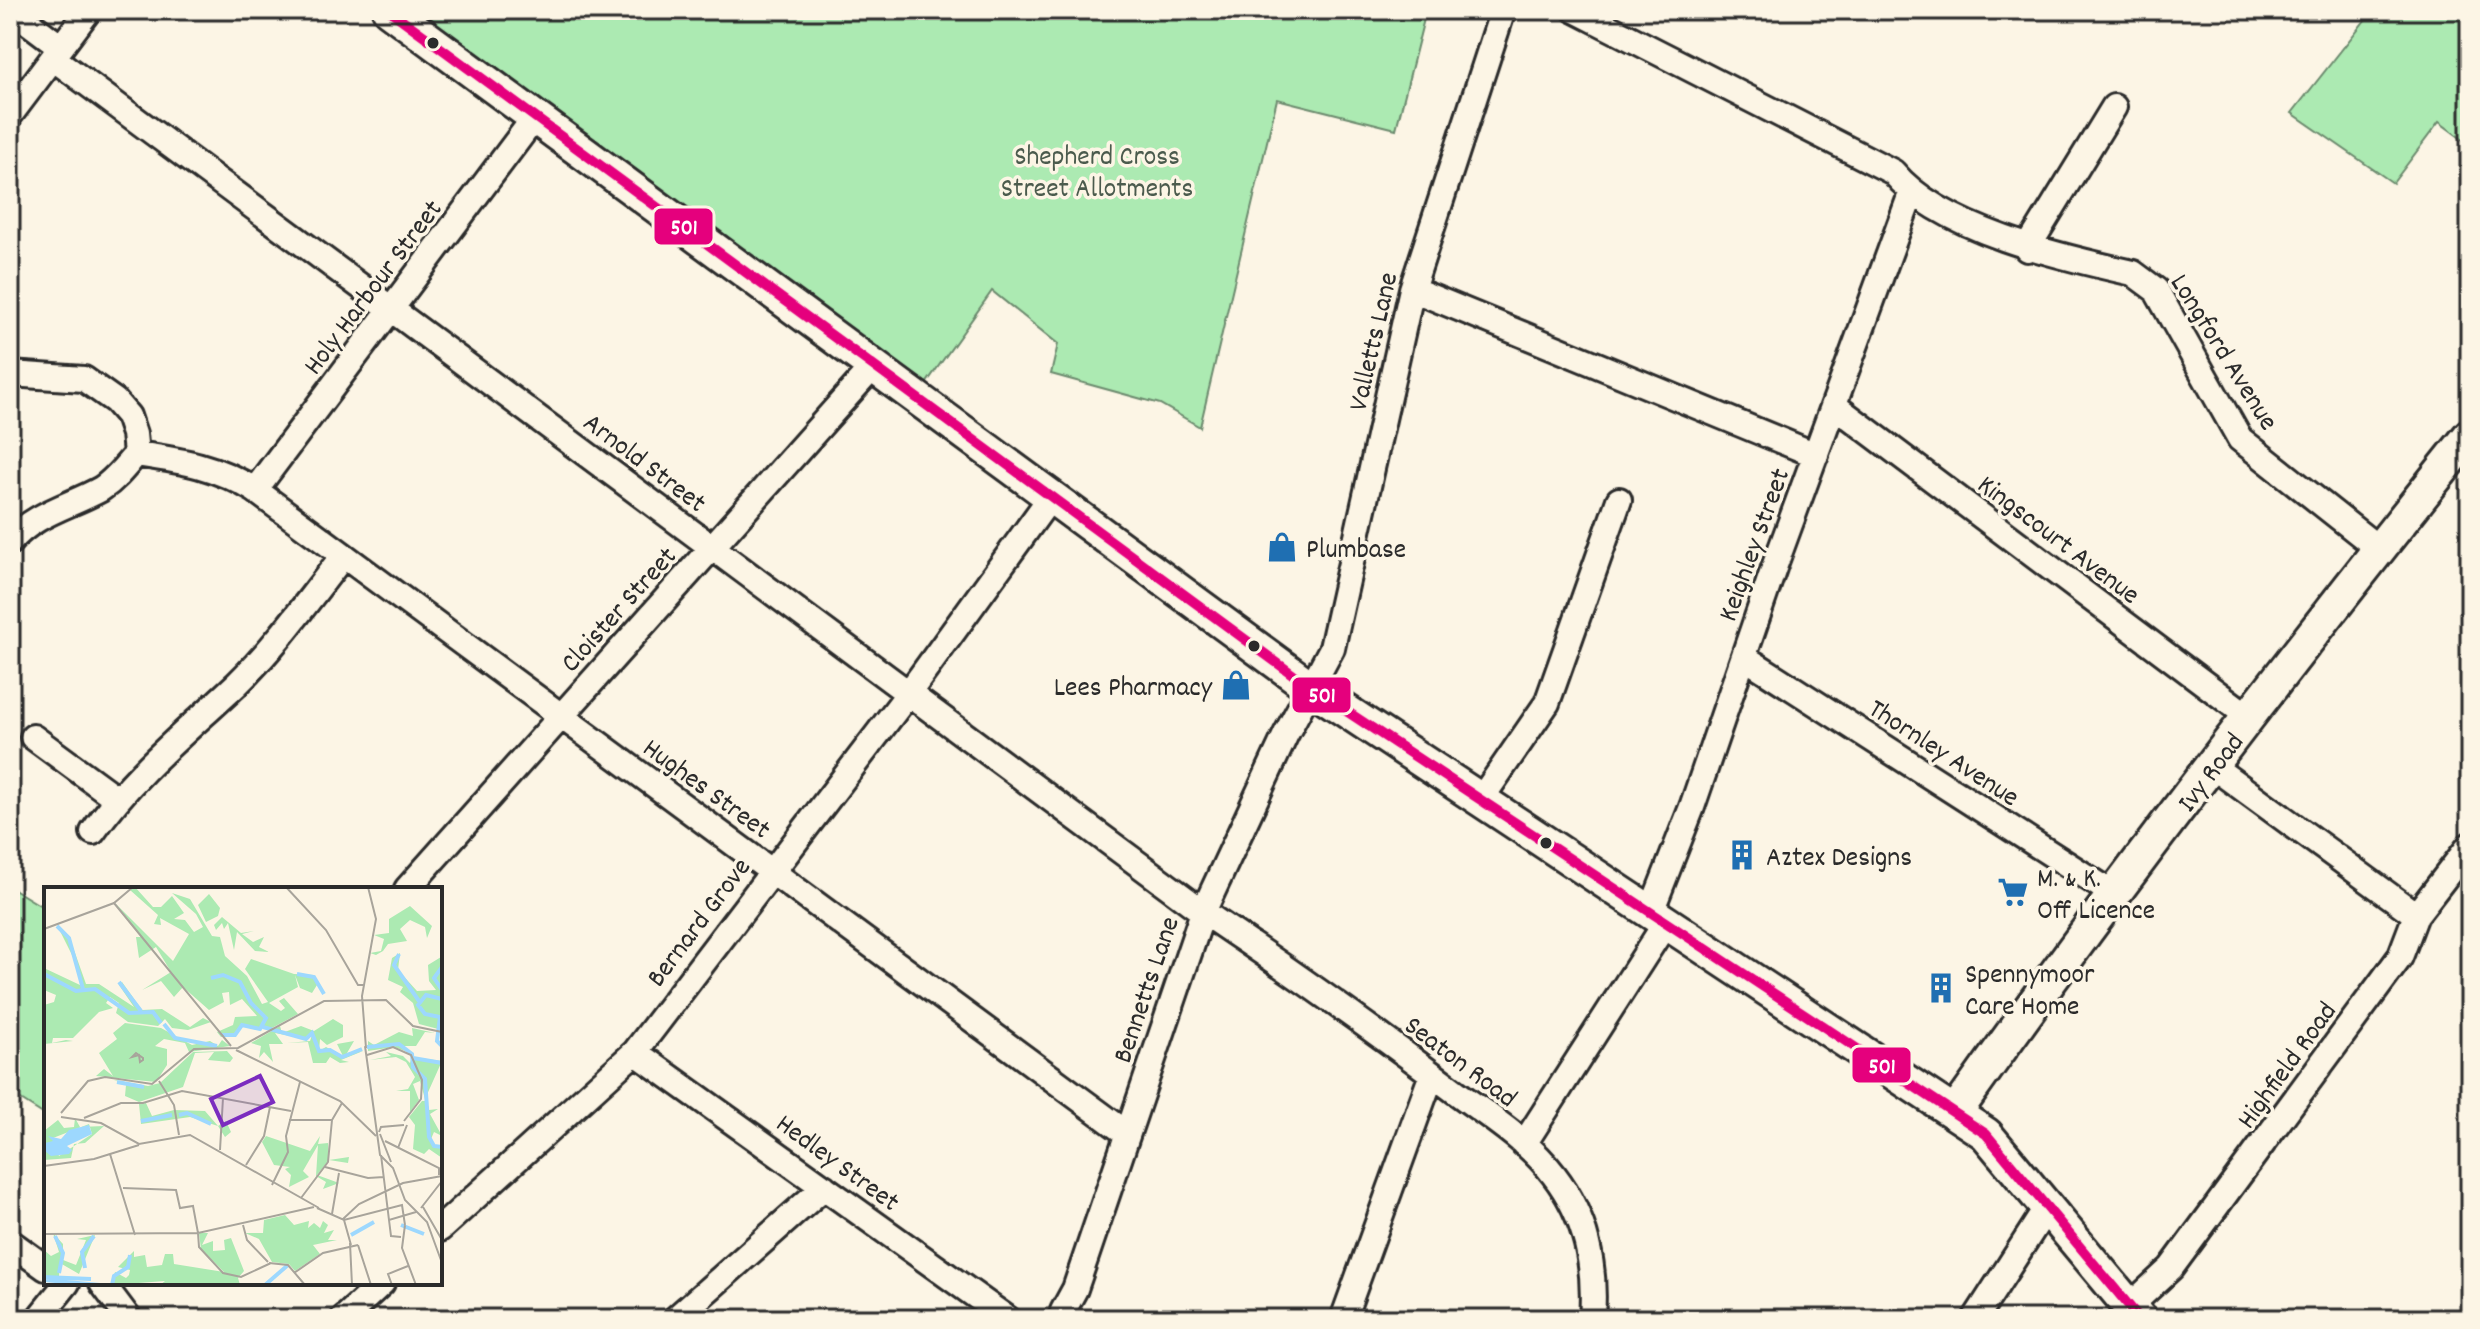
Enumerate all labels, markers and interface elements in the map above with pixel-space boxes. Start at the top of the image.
unlabelled marker [425,35,441,51]
park label: Shepherd Cross Street Allotments [1001,139,1193,211]
street label: Holy Harbour Street [296,193,454,385]
line badge: 501 [653,207,714,246]
text: 501 [671,214,698,245]
street label: Longford Avenue [2158,268,2286,440]
street label: Valletts Lane [1341,269,1411,415]
street label: Arnold Street [573,405,713,525]
street label: Keighley Street [1711,464,1803,628]
street label: Kingscourt Avenue [1967,467,2147,617]
shop icon: Plumbase [1265,530,1299,564]
place label: Plumbase [1306,532,1406,572]
street label: Cloister Street [553,539,688,683]
unlabelled marker [1246,638,1262,654]
shop icon: Lees Pharmacy [1219,668,1253,702]
place label: Lees Pharmacy [1054,670,1213,710]
line badge: 501 [1291,676,1352,714]
text: 501 [1309,682,1336,713]
street label: Thornley Avenue [1859,691,2026,819]
street label: Ivy Road [2170,726,2256,822]
street label: Hughes Street [633,731,778,851]
unlabelled marker [1538,835,1554,851]
building icon: Aztex Designs [1725,838,1759,872]
place label: Aztex Designs [1766,840,1912,880]
street label: Bernard Grove [639,851,763,997]
place label: M. & K. Off Licence [2037,861,2155,933]
supermarket icon: M. & K. Off Licence [1996,875,2030,909]
inset map [44,887,442,1285]
street label: Bennetts Lane [1105,912,1192,1069]
place label: Spennymoor Care Home [1965,957,2095,1029]
building icon: Spennymoor Care Home [1924,971,1958,1005]
street label: Highfield Road [2229,995,2349,1139]
street label: Seaton Road [1394,1008,1524,1120]
line badge: 501 [1851,1046,1912,1084]
text: 501 [1869,1053,1896,1084]
street label: Hedley Street [766,1106,906,1224]

